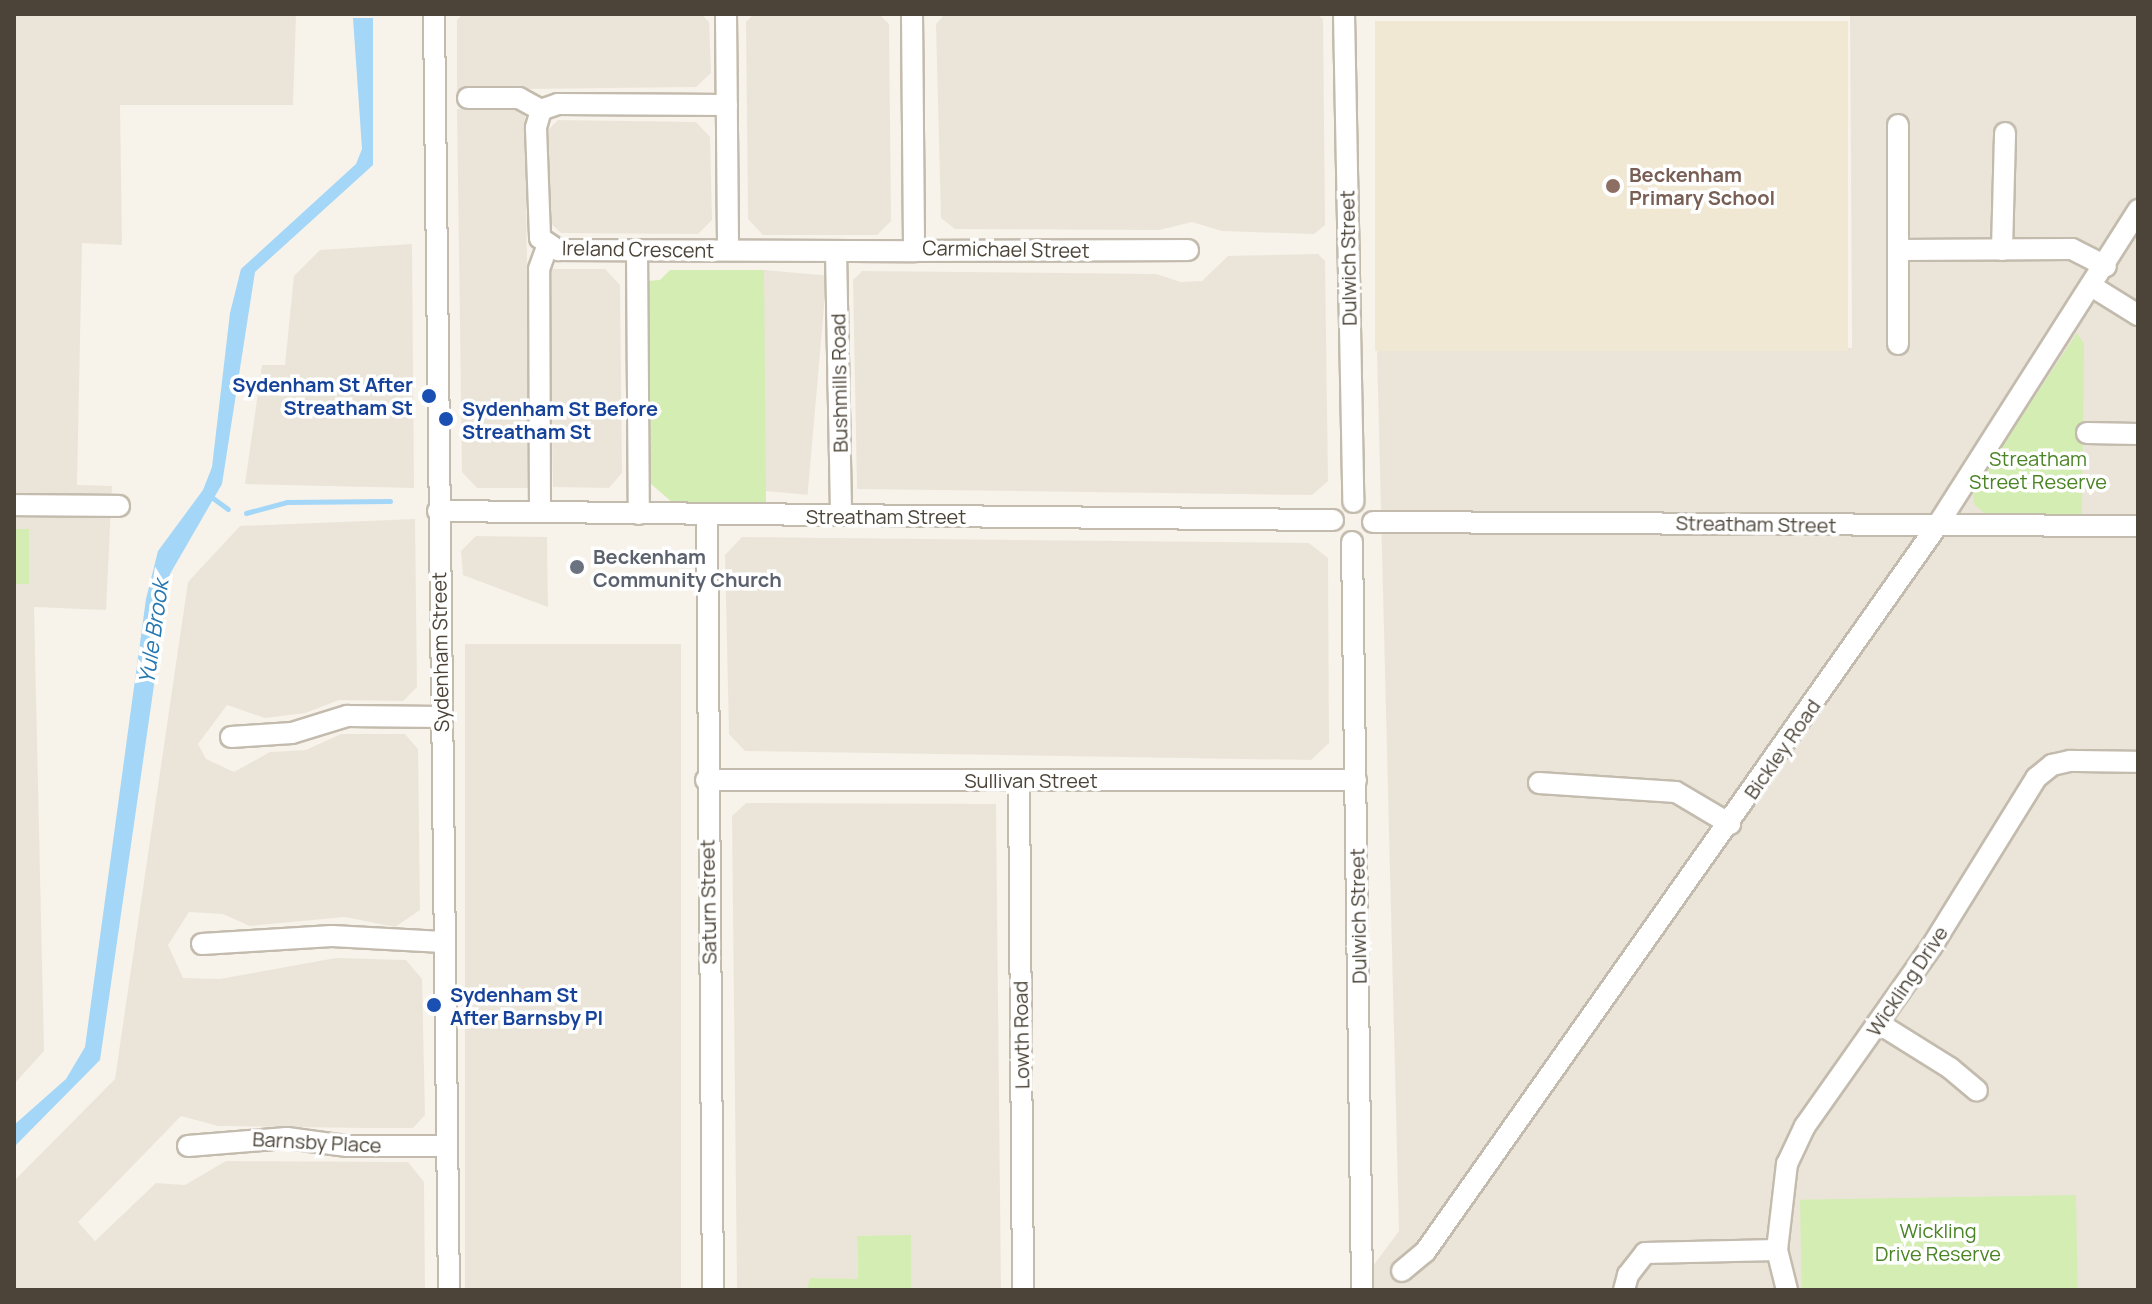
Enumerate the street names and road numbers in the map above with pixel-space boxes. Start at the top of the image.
street label: Dulwich Street [1335,190,1361,326]
street label: Ireland Crescent [562,236,714,262]
street label: Carmichael Street [922,236,1090,262]
street label: Bushmills Road [826,313,852,453]
street label: Streatham Street [806,504,966,528]
street label: Streatham Street [1675,511,1837,537]
street label: Sydenham Street [427,572,453,732]
street label: Bickley Road [1739,695,1825,803]
street label: Sullivan Street [964,768,1098,792]
street label: Saturn Street [695,839,721,965]
street label: Dulwich Street [1345,848,1371,984]
street label: Wickling Drive [1861,921,1953,1041]
street label: Lowth Road [1008,981,1034,1089]
street label: Barnsby Place [252,1127,382,1157]

